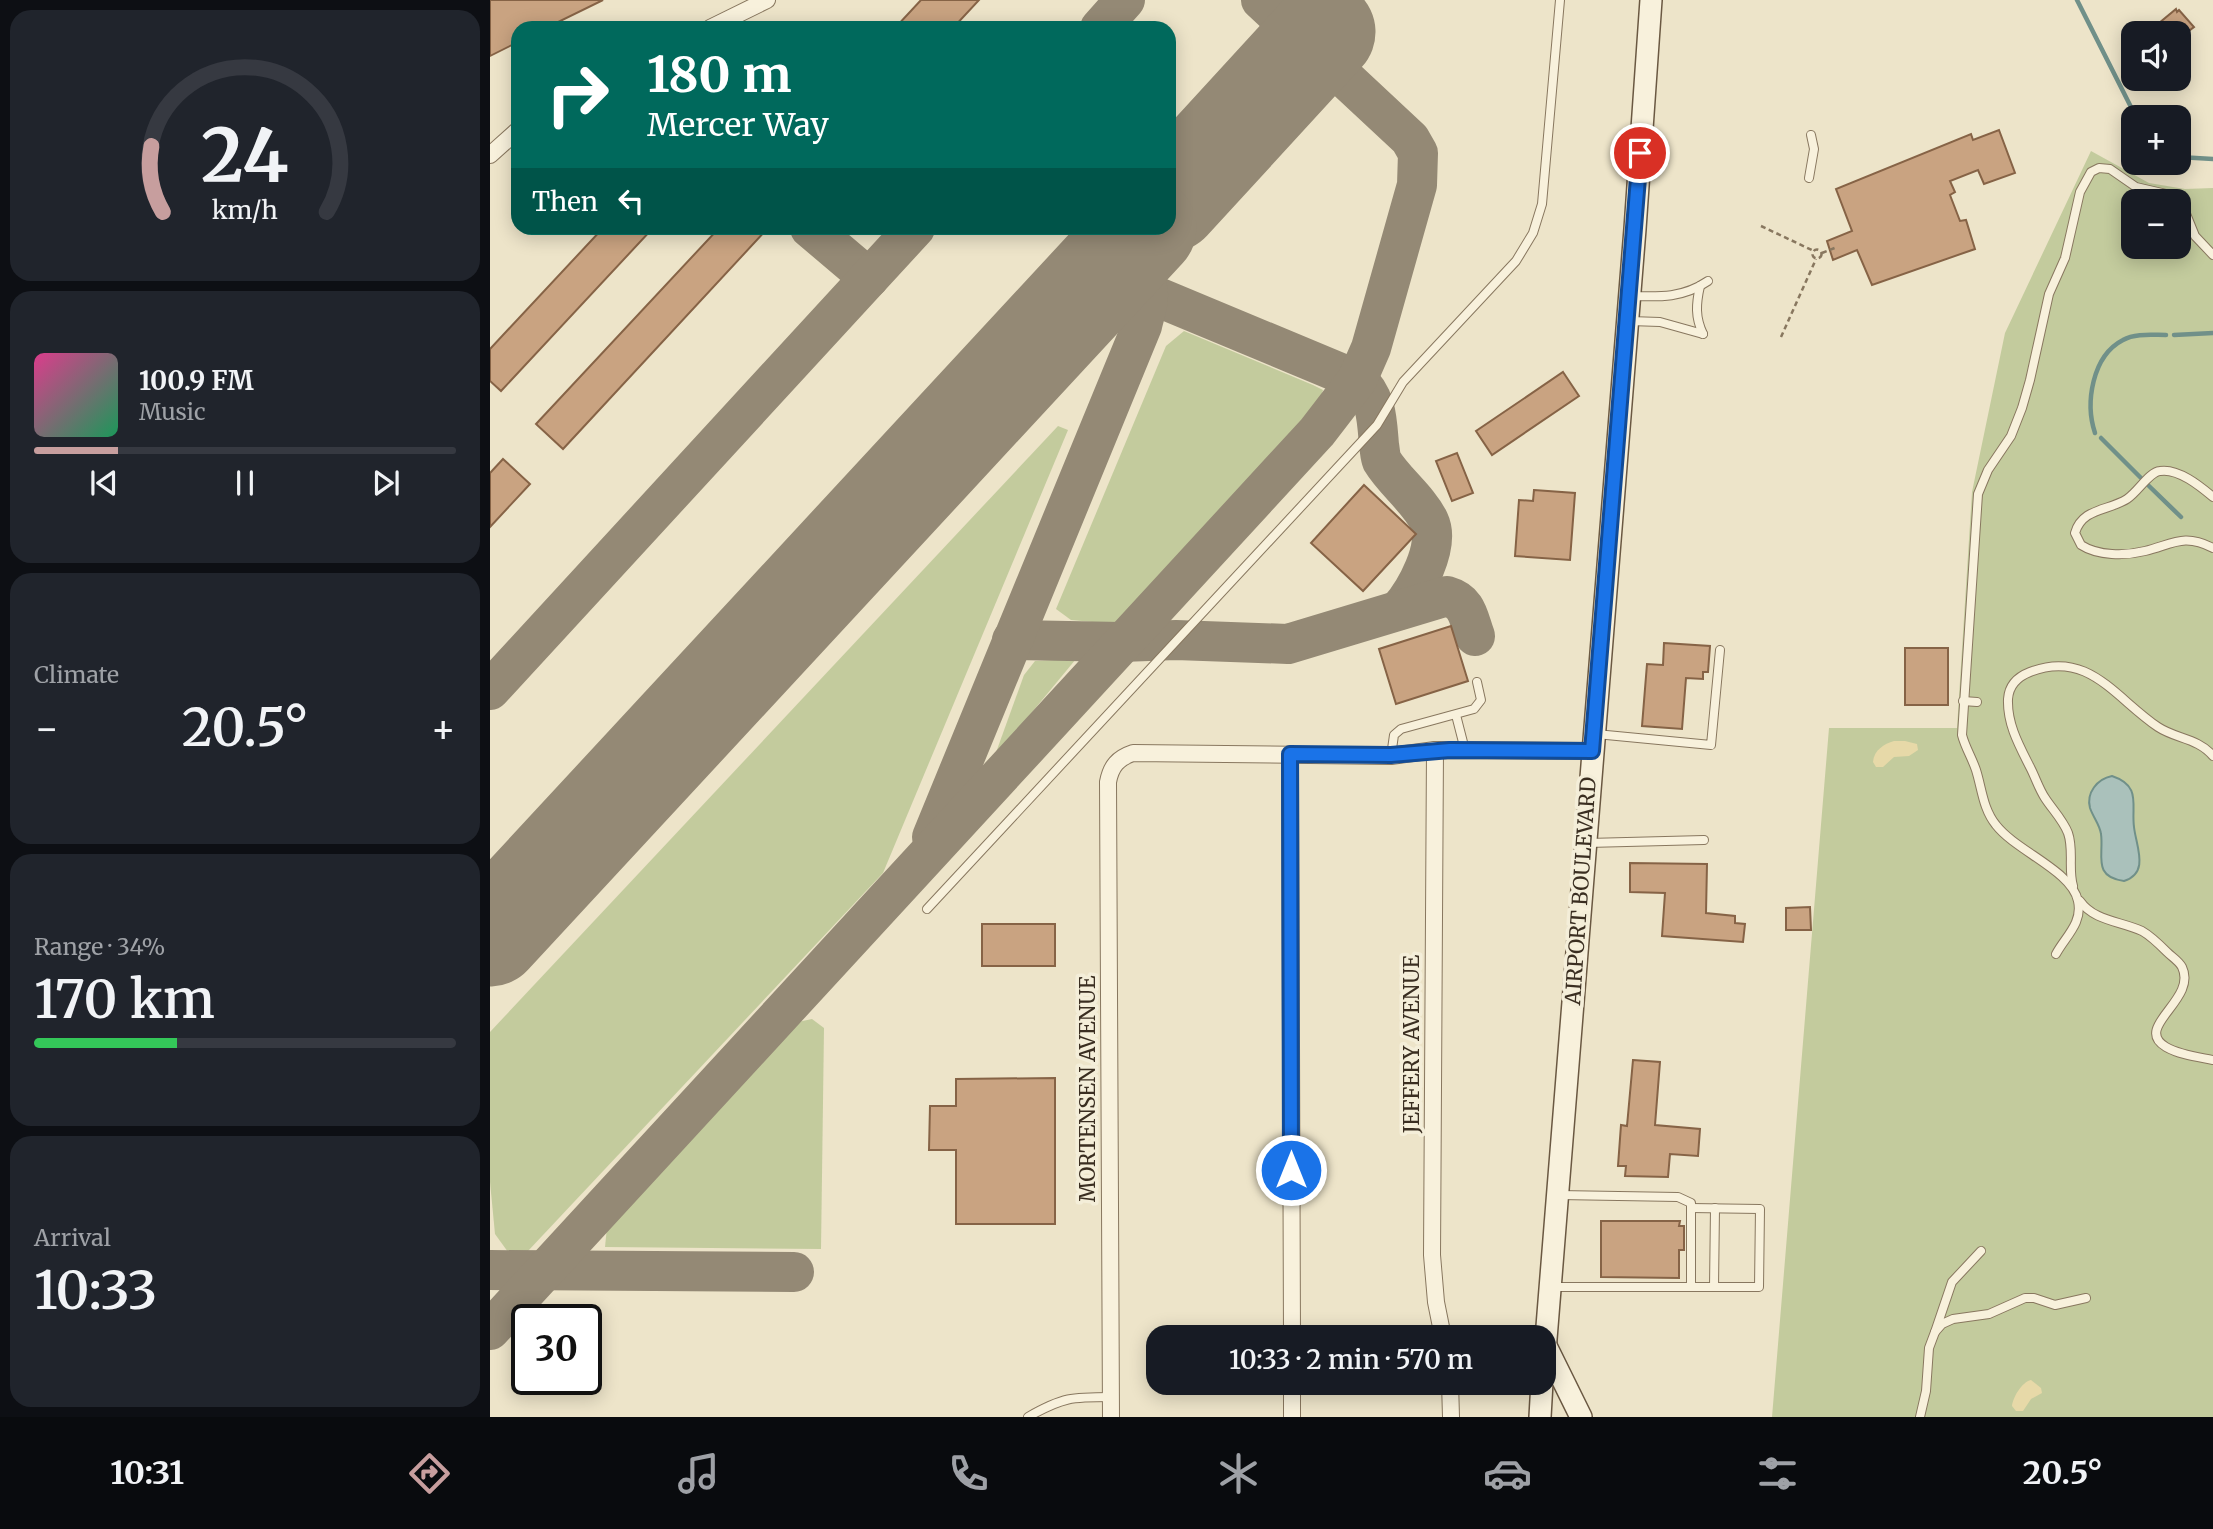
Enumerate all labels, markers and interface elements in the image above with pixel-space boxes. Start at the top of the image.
map controls [2121,21,2191,259]
button: sound [2121,21,2191,91]
text: 180 m [647,44,792,105]
icon: right [532,49,623,140]
text: Mercer Way [647,105,829,145]
button: + [2121,105,2191,175]
text: 24 [201,110,289,202]
pin [1610,123,1670,183]
icon: arrive [1621,134,1659,172]
icon: left [612,182,650,220]
text: Then [532,185,598,218]
button: − [2121,189,2191,259]
text: km/h [212,194,278,226]
text: 100.9 FM [139,364,254,397]
text: Music [139,397,206,426]
icon: previous [85,464,123,502]
icon: pause [226,464,264,502]
icon: next [367,464,405,502]
text: Climate [34,660,119,689]
text: 20.5° [182,695,308,760]
text: − [34,705,59,752]
text: + [431,705,456,752]
street label: AIRPORT BOULEVARD [1559,776,1602,1007]
text: Range · 34% [34,932,165,961]
street label: JEFFERY AVENUE [1398,954,1425,1134]
text: 170 km [34,967,215,1032]
street label: MORTENSEN AVENUE [1074,975,1101,1202]
position arrow [1254,1133,1328,1207]
text: Arrival [34,1223,111,1252]
text: 10:33 [34,1258,157,1323]
speed limit sign: 30 [511,1304,602,1395]
text: 10:33 · 2 min · 570 m [1229,1343,1473,1376]
icon: directions [405,1449,454,1498]
icon: music [674,1449,723,1498]
icon: phone [944,1449,993,1498]
icon: climate [1214,1449,1263,1498]
icon: car [1483,1449,1532,1498]
icon: filters [1753,1449,1802,1498]
text: 10:31 [110,1453,184,1493]
text: 20.5° [2023,1453,2103,1493]

